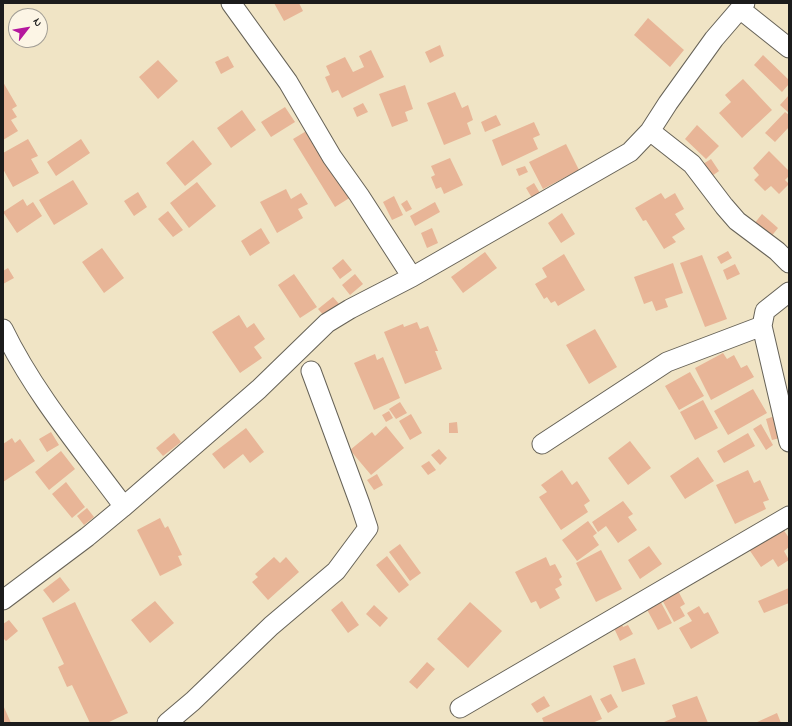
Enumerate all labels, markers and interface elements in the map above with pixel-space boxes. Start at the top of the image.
north arrow [8,8,48,48]
text: N [29,15,46,30]

